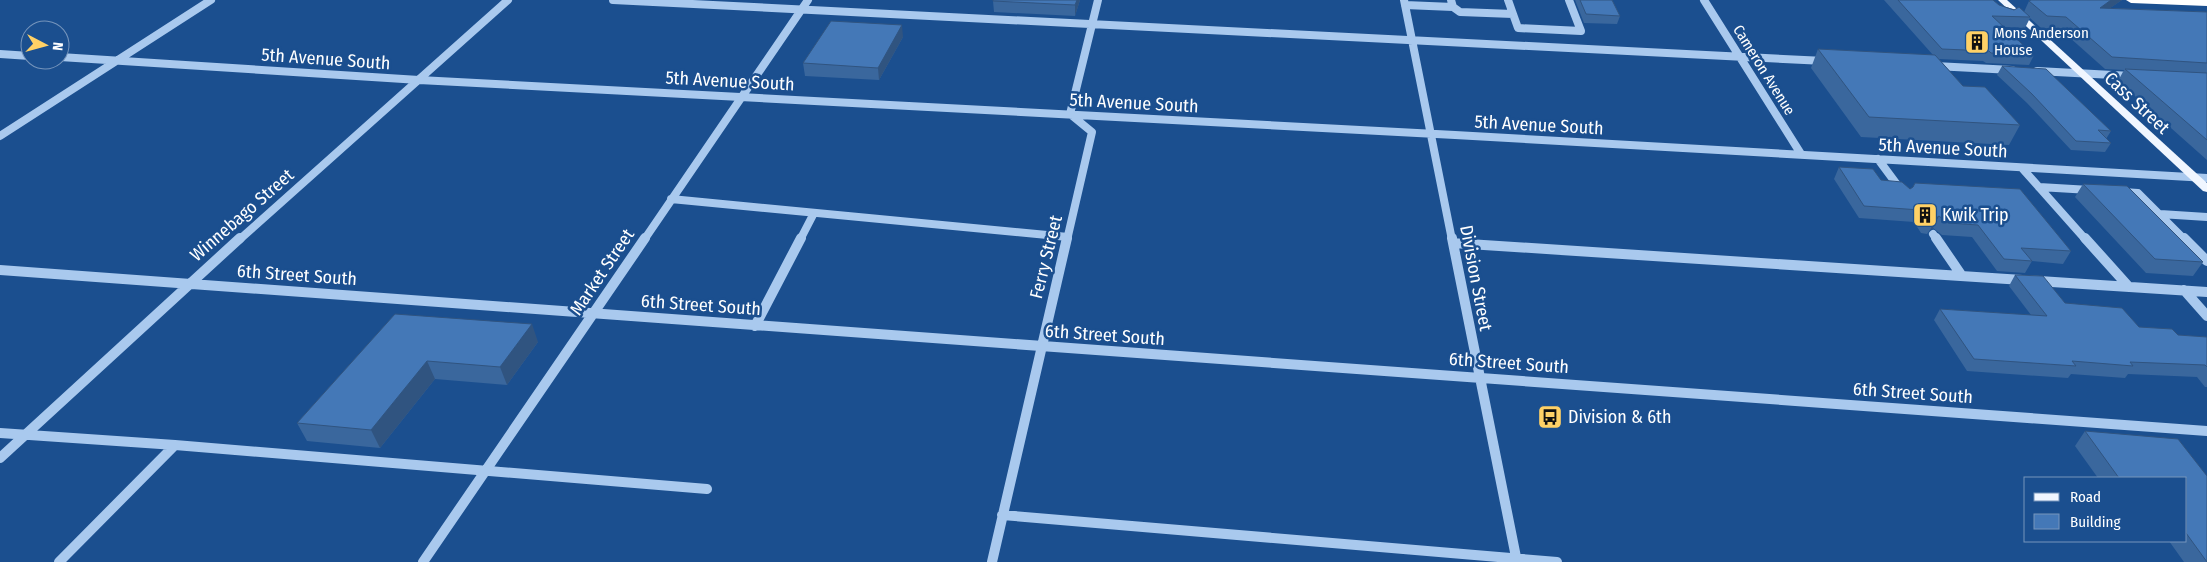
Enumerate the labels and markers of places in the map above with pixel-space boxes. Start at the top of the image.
place label: Mons Anderson House [1994,24,2089,59]
building icon: Mons Anderson House [1964,29,1990,55]
building icon: Kwik Trip [1912,202,1938,228]
place label: Kwik Trip [1942,204,2009,226]
bus stop icon: Division & 6th [1537,404,1563,430]
place label: Division & 6th [1568,406,1671,428]

